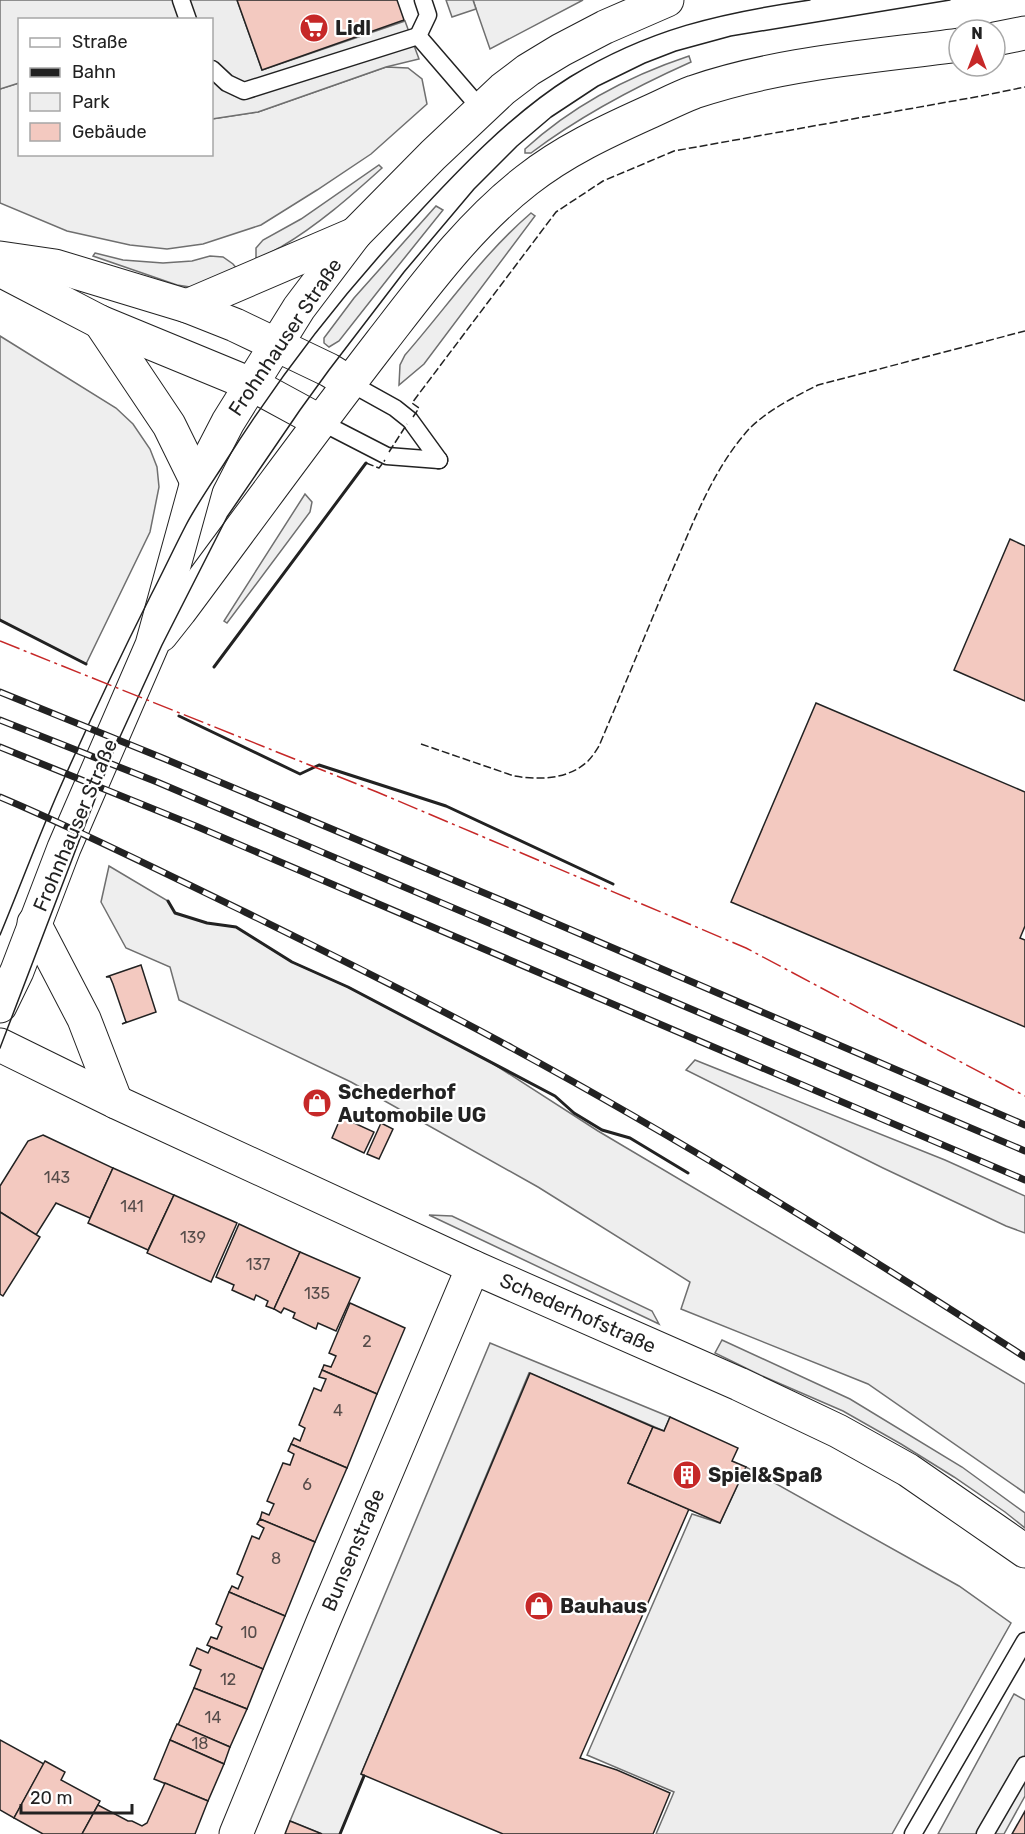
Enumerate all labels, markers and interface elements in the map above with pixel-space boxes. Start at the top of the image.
supermarket icon: Lidl [298,12,330,44]
place label: Lidl [335,16,371,40]
legend [18,18,213,156]
north arrow [947,18,1007,78]
text: N [971,24,983,43]
text: Straße [72,31,128,53]
text: Bahn [72,61,116,83]
text: Park [72,91,110,113]
text: Gebäude [72,121,147,143]
street label: Frohnhauser Straße [223,254,347,420]
street label: Frohnhauser Straße [28,735,122,915]
place label: Schederhof Automobile UG [338,1080,486,1127]
shop icon: Schederhof Automobile UG [301,1087,333,1119]
house number: 143 [44,1168,70,1187]
house number: 141 [120,1197,144,1216]
house number: 139 [180,1228,206,1247]
house number: 137 [246,1255,270,1274]
street label: Schederhofstraße [496,1268,660,1358]
house number: 135 [304,1284,330,1303]
house number: 2 [362,1332,372,1351]
house number: 4 [333,1401,343,1420]
building icon: Spiel&Spaß [671,1459,703,1491]
place label: Spiel&Spaß [708,1463,823,1487]
house number: 6 [302,1475,312,1494]
street label: Bunsenstraße [316,1485,390,1615]
house number: 8 [271,1549,281,1568]
shop icon: Bauhaus [523,1590,555,1622]
place label: Bauhaus [560,1594,647,1618]
house number: 10 [240,1623,258,1642]
house number: 12 [220,1670,236,1689]
house number: 14 [205,1708,221,1727]
house number: 18 [191,1734,209,1753]
scale bar [21,1777,132,1815]
text: 20 m [30,1787,72,1809]

